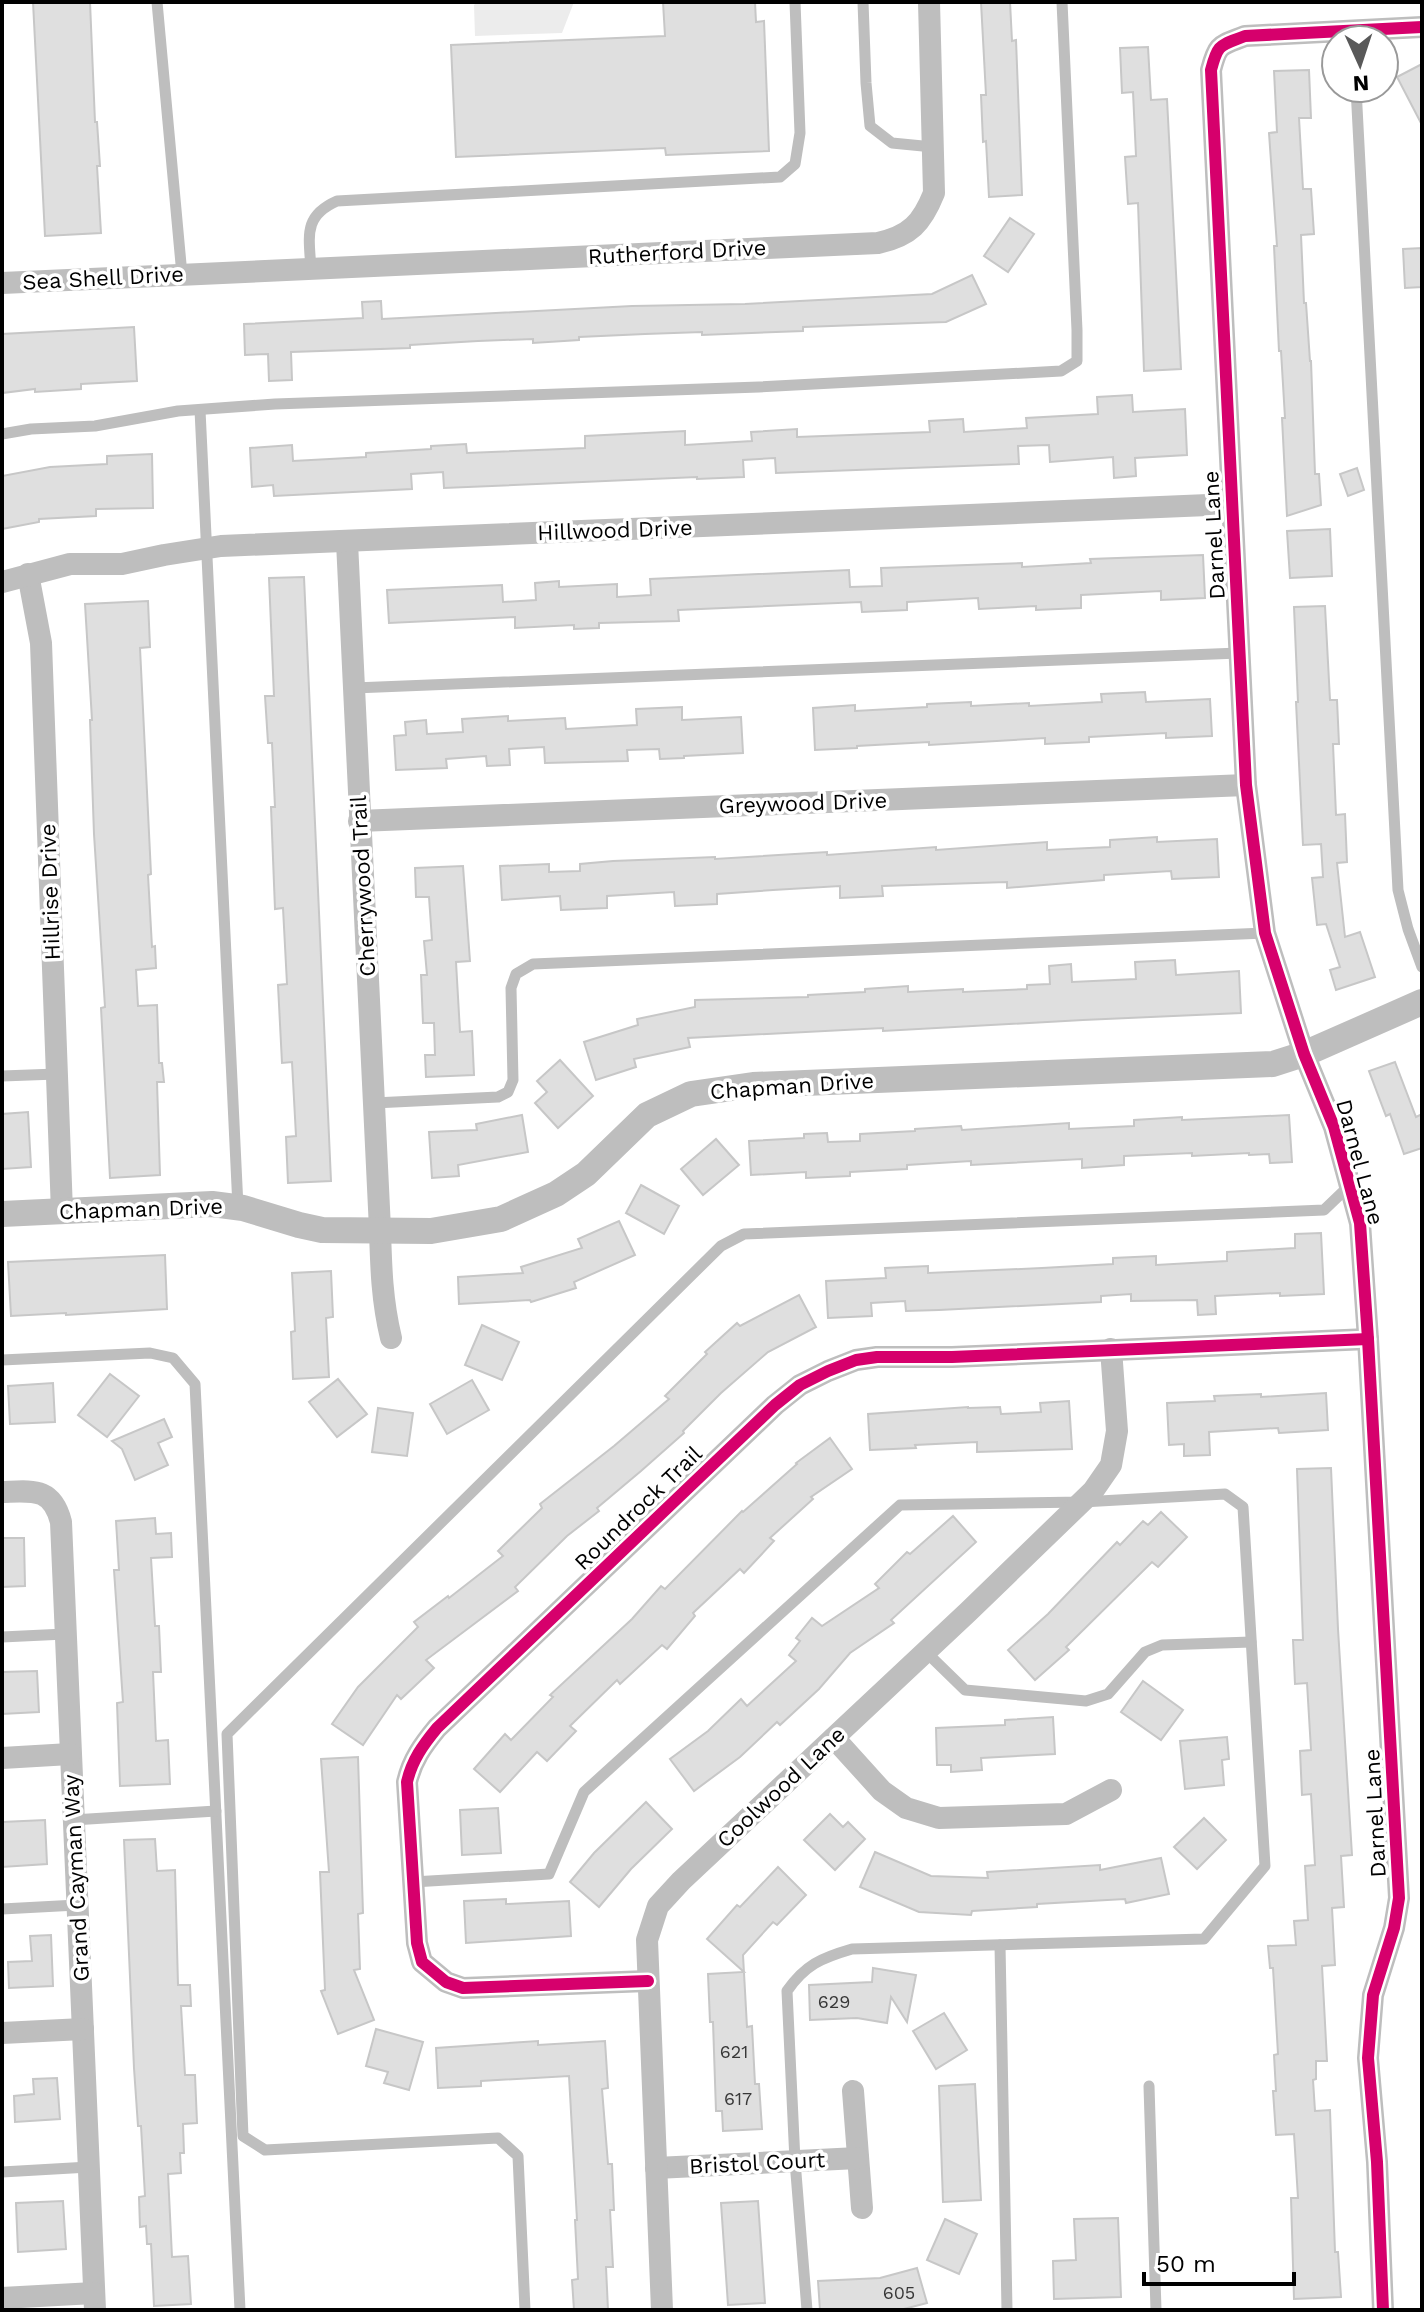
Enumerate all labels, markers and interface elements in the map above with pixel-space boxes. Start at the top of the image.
north arrow [1320,24,1400,104]
text: N [1352,71,1370,96]
street label: Rutherford Drive [587,235,767,269]
street label: Sea Shell Drive [22,261,184,295]
street label: Darnel Lane [1198,470,1230,600]
street label: Hillwood Drive [537,515,693,545]
street label: Greywood Drive [718,788,888,818]
street label: Cherrywood Trail [346,795,380,977]
street label: Hillrise Drive [35,823,65,961]
street label: Chapman Drive [709,1068,875,1104]
street label: Darnel Lane [1331,1096,1389,1228]
street label: Chapman Drive [59,1194,223,1224]
street label: Roundrock Trail [569,1441,707,1575]
street label: Coolwood Lane [712,1721,850,1853]
street label: Darnel Lane [1359,1748,1391,1878]
street label: Grand Cayman Way [58,1773,94,1982]
house number: 629 [818,1991,850,2012]
house number: 621 [720,2041,748,2062]
house number: 617 [724,2088,752,2109]
street label: Bristol Court [688,2147,826,2179]
scale bar [1144,2236,1294,2286]
text: 50 m [1156,2250,1216,2278]
house number: 605 [883,2282,915,2303]

